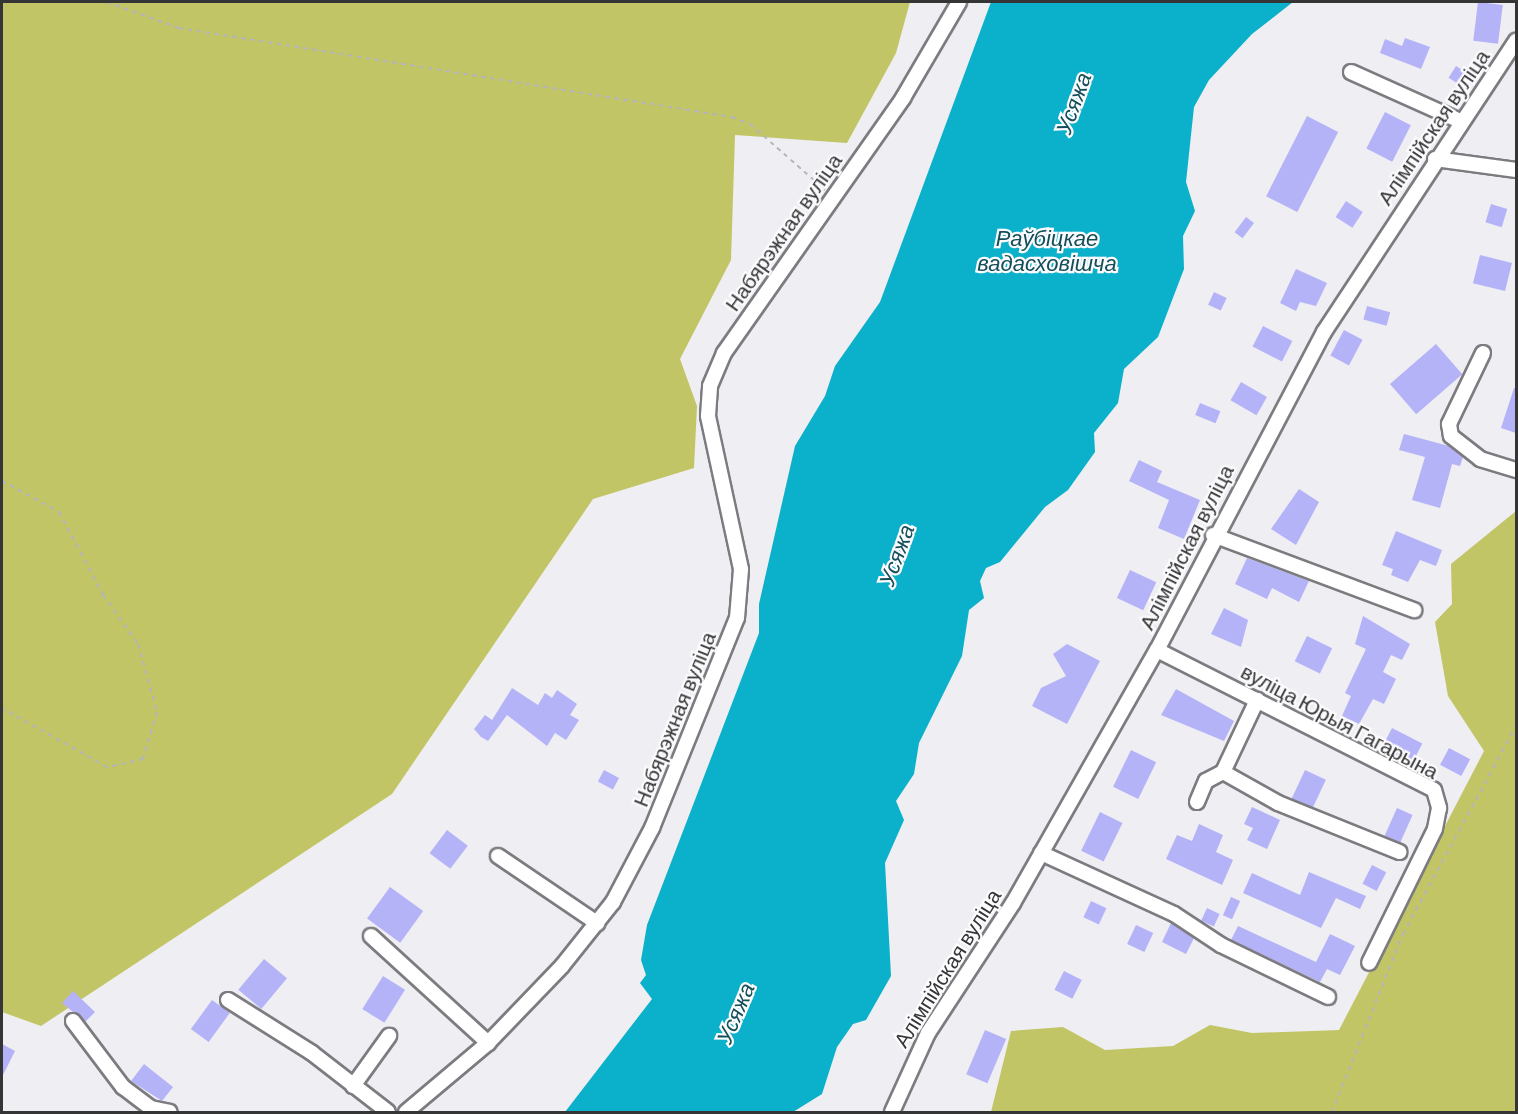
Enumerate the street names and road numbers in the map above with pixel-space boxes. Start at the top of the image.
street label: Алімпійская вуліца [1372,45,1494,209]
street label: Набярэжная вуліца [719,148,847,316]
street label: Алімпійская вуліца [1133,460,1239,634]
street label: Набярэжная вуліца [627,628,721,810]
street label: вуліца Юрыя Гагарына [1237,658,1443,784]
street label: Алімпійская вуліца [888,884,1006,1052]

